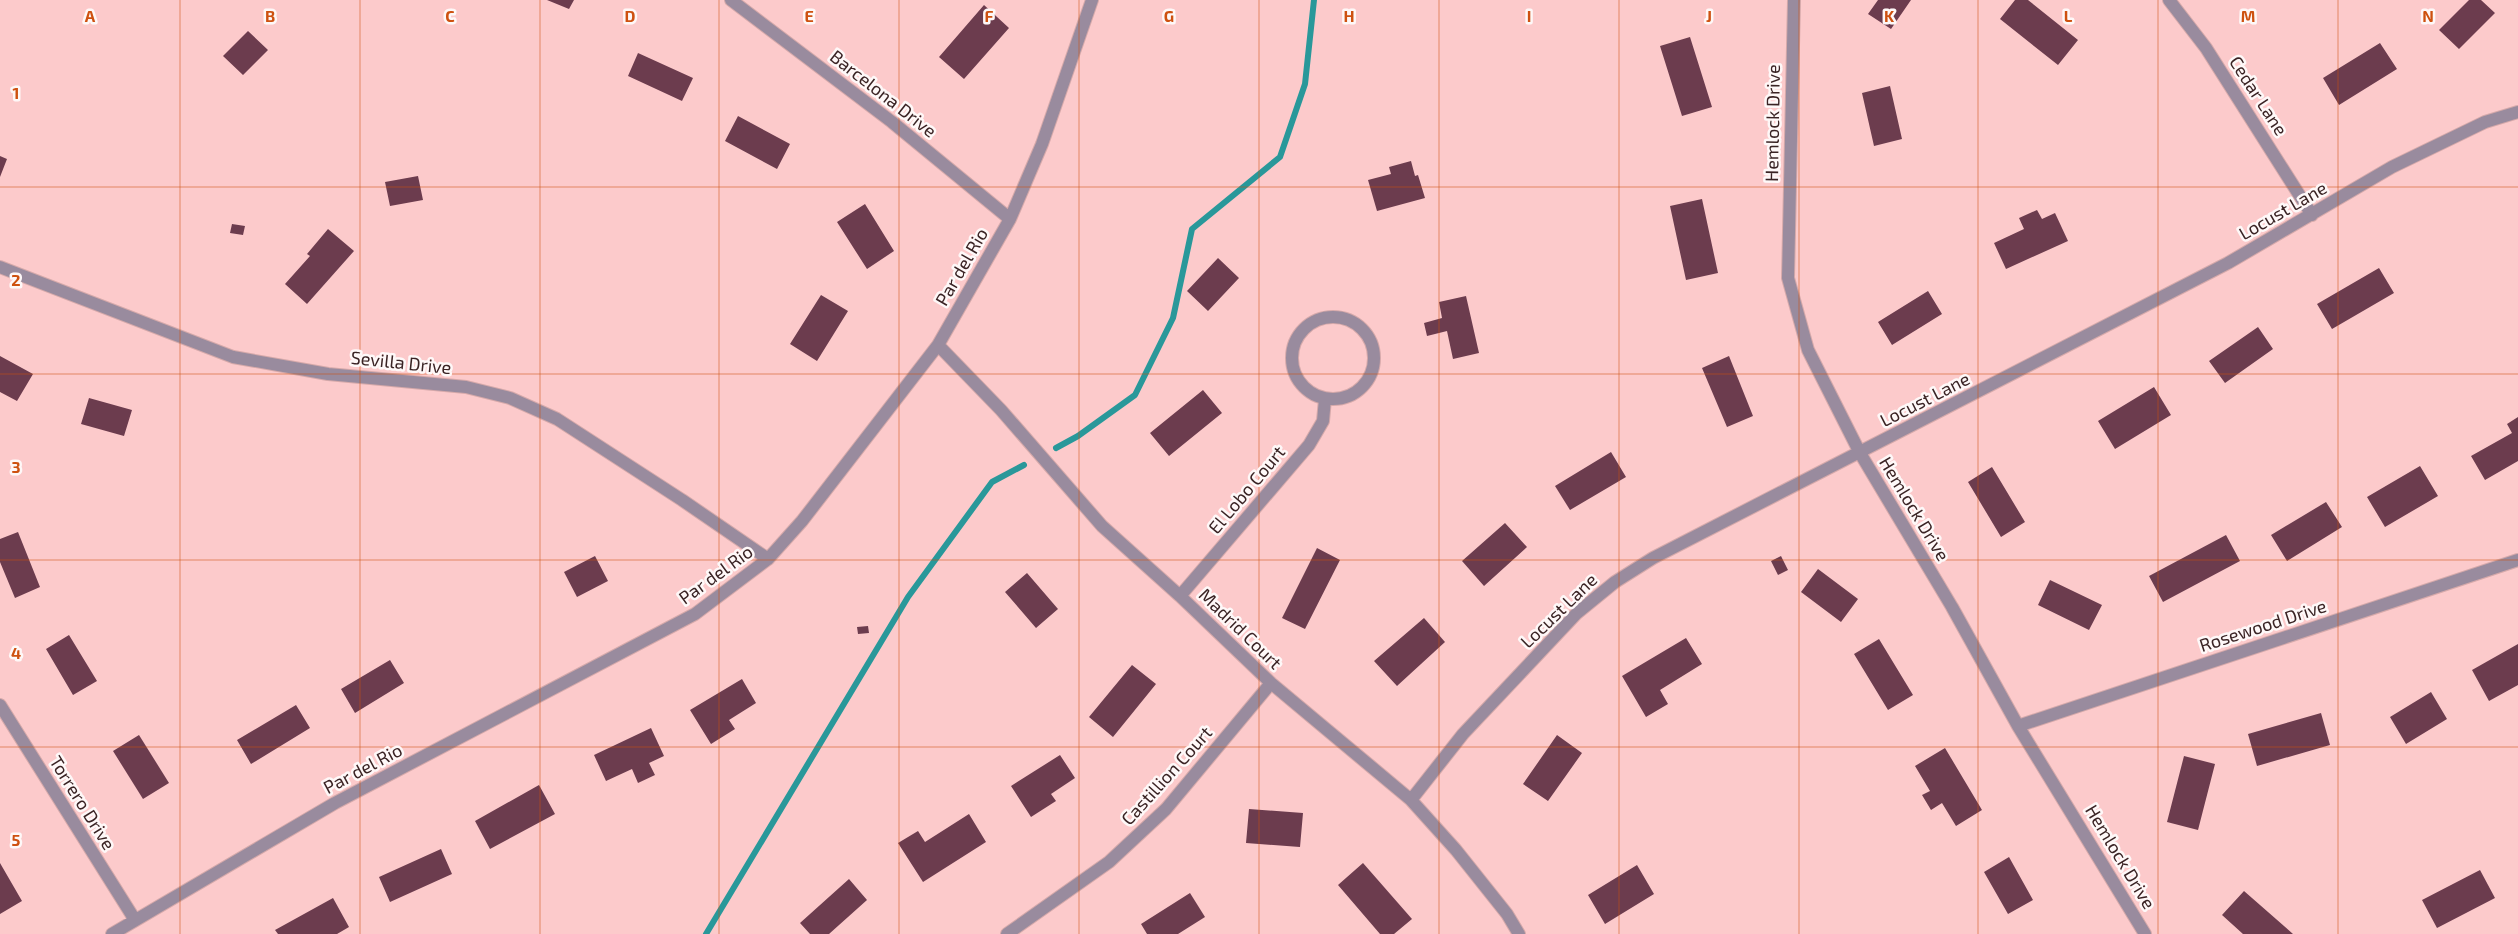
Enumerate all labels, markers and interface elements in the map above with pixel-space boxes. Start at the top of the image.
text: A [85,6,96,25]
text: B [265,6,275,25]
text: C [445,6,455,25]
text: D [625,6,636,25]
text: E [804,6,814,25]
text: F [985,6,994,25]
text: G [1164,6,1174,25]
text: H [1343,6,1355,25]
text: I [1527,6,1531,25]
text: J [1706,6,1712,25]
text: K [1884,6,1895,25]
text: L [2064,6,2073,25]
text: M [2241,6,2255,25]
text: N [2422,6,2434,25]
street label: Barcelona Drive [826,45,941,142]
street label: Cedar Lane [2225,52,2293,139]
street label: Hemlock Drive [1760,64,1784,182]
text: 1 [13,83,19,102]
street label: Locust Lane [2235,176,2330,244]
street label: Par del Rio [930,224,992,309]
text: 2 [11,270,21,289]
street label: Sevilla Drive [350,346,453,378]
street label: Locust Lane [1876,367,1973,431]
street label: El Lobo Court [1203,441,1289,538]
street label: Hemlock Drive [1875,452,1955,565]
text: 3 [11,457,21,476]
street label: Par del Rio [674,540,757,608]
street label: Locust Lane [1515,568,1601,652]
street label: Madrid Court [1195,583,1287,673]
street label: Rosewood Drive [2196,594,2329,656]
text: 4 [11,643,21,662]
street label: Castillion Court [1116,721,1216,829]
street label: Par del Rio [319,738,406,798]
street label: Torrero Drive [45,751,120,853]
street label: Hemlock Drive [2081,800,2161,913]
text: 5 [12,830,21,849]

